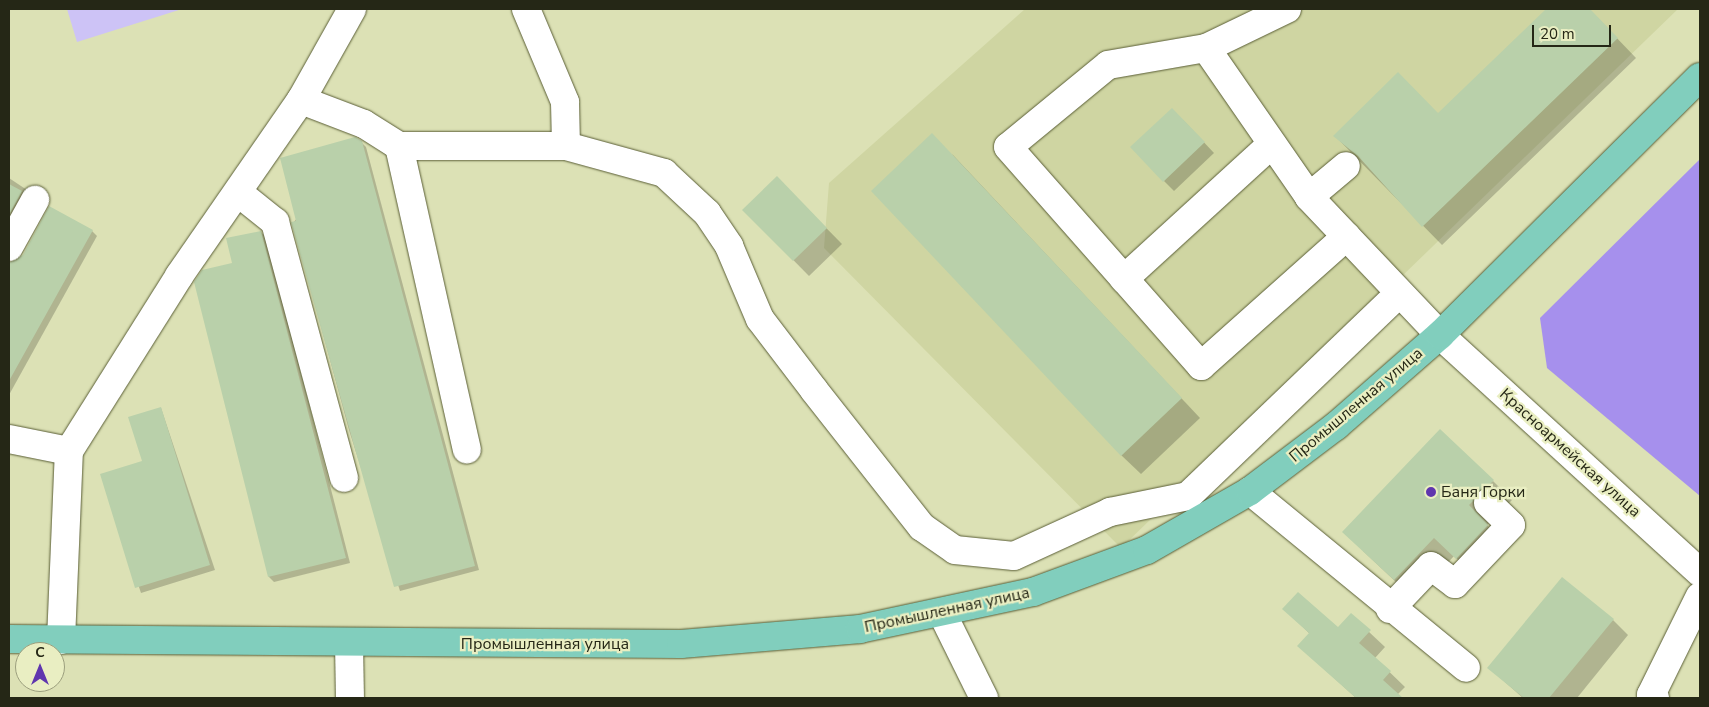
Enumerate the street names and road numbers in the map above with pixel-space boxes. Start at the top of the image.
street label: Промышленная улица [1285,344,1427,466]
street label: Красноармейская улица [1496,385,1644,521]
street label: Промышленная улица [863,583,1031,637]
street label: Промышленная улица [461,634,629,654]

